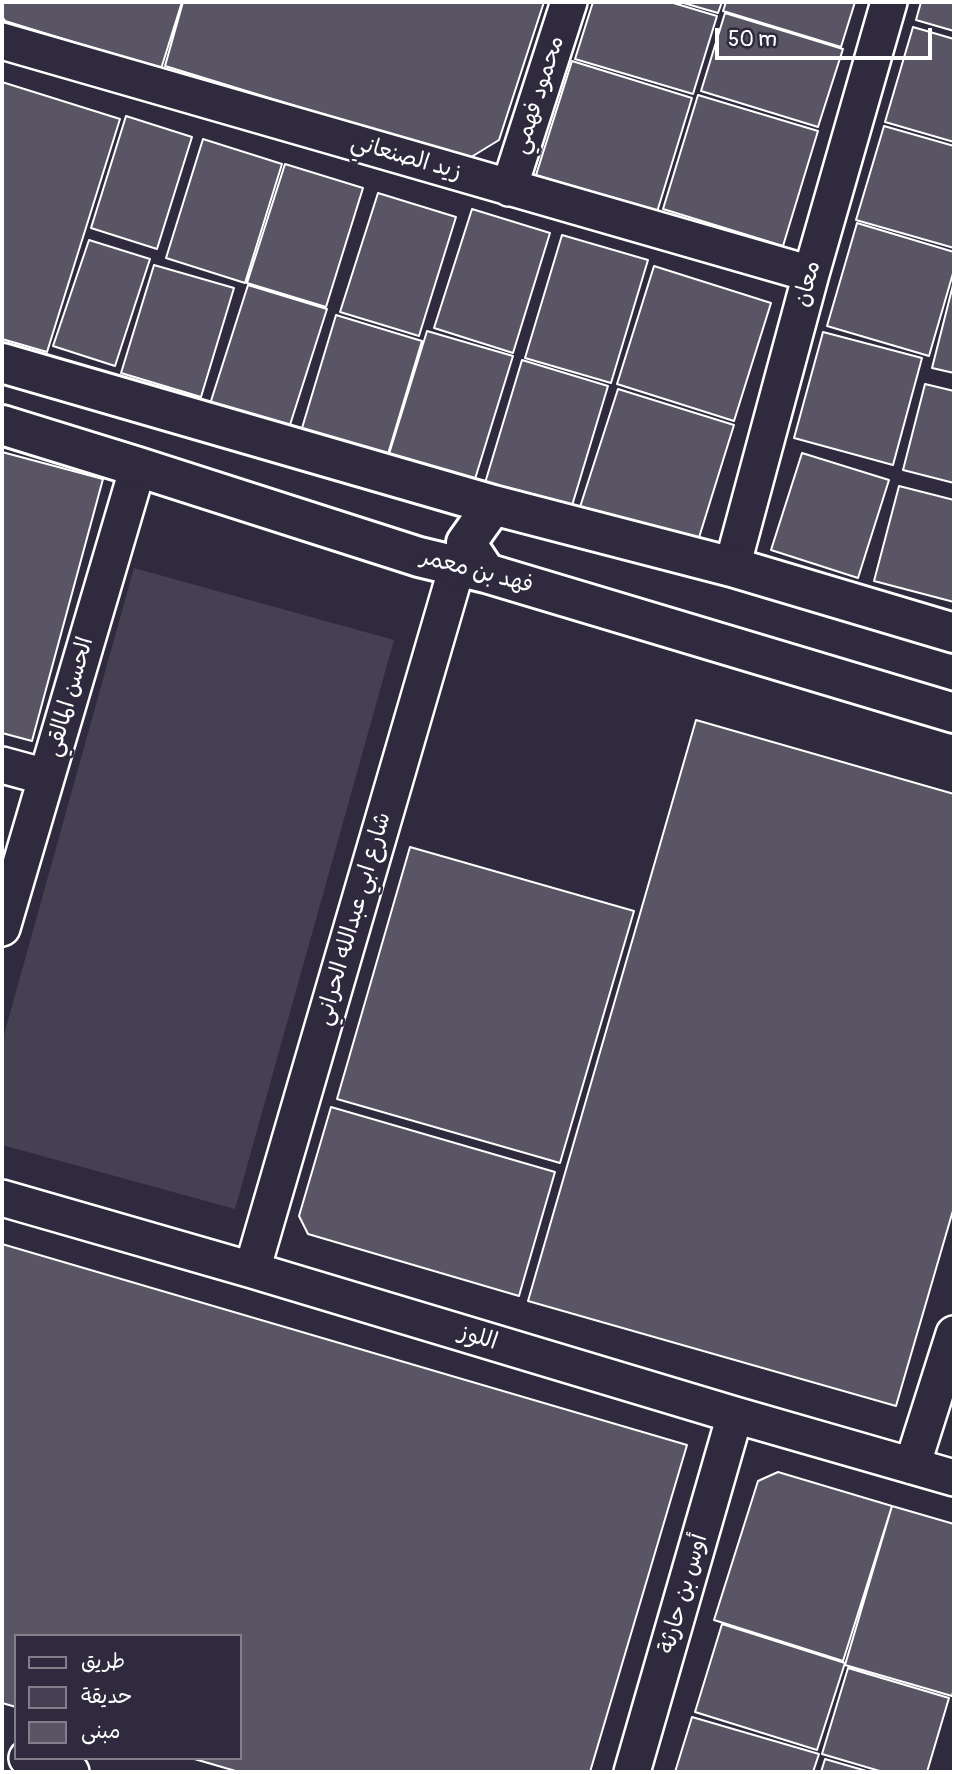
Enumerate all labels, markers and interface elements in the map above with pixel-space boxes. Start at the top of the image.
scale bar [718,14,935,58]
text: 50 m [728,26,777,53]
street label: محمود فهمي [507,32,571,158]
street label: زيد الصنعاني [347,129,465,187]
street label: معان [789,258,827,310]
street label: فهد بن معمر [418,544,536,600]
street label: الحسن المالقي [40,634,100,760]
street label: شارع ابي عبدالله الحراني [310,809,398,1029]
street label: اللوز [455,1319,501,1357]
street label: أوس بن حارثة [654,1531,714,1657]
legend [14,1634,242,1760]
text: طريق [81,1648,125,1675]
text: حديقة [81,1683,132,1710]
text: مبنى [81,1718,120,1745]

